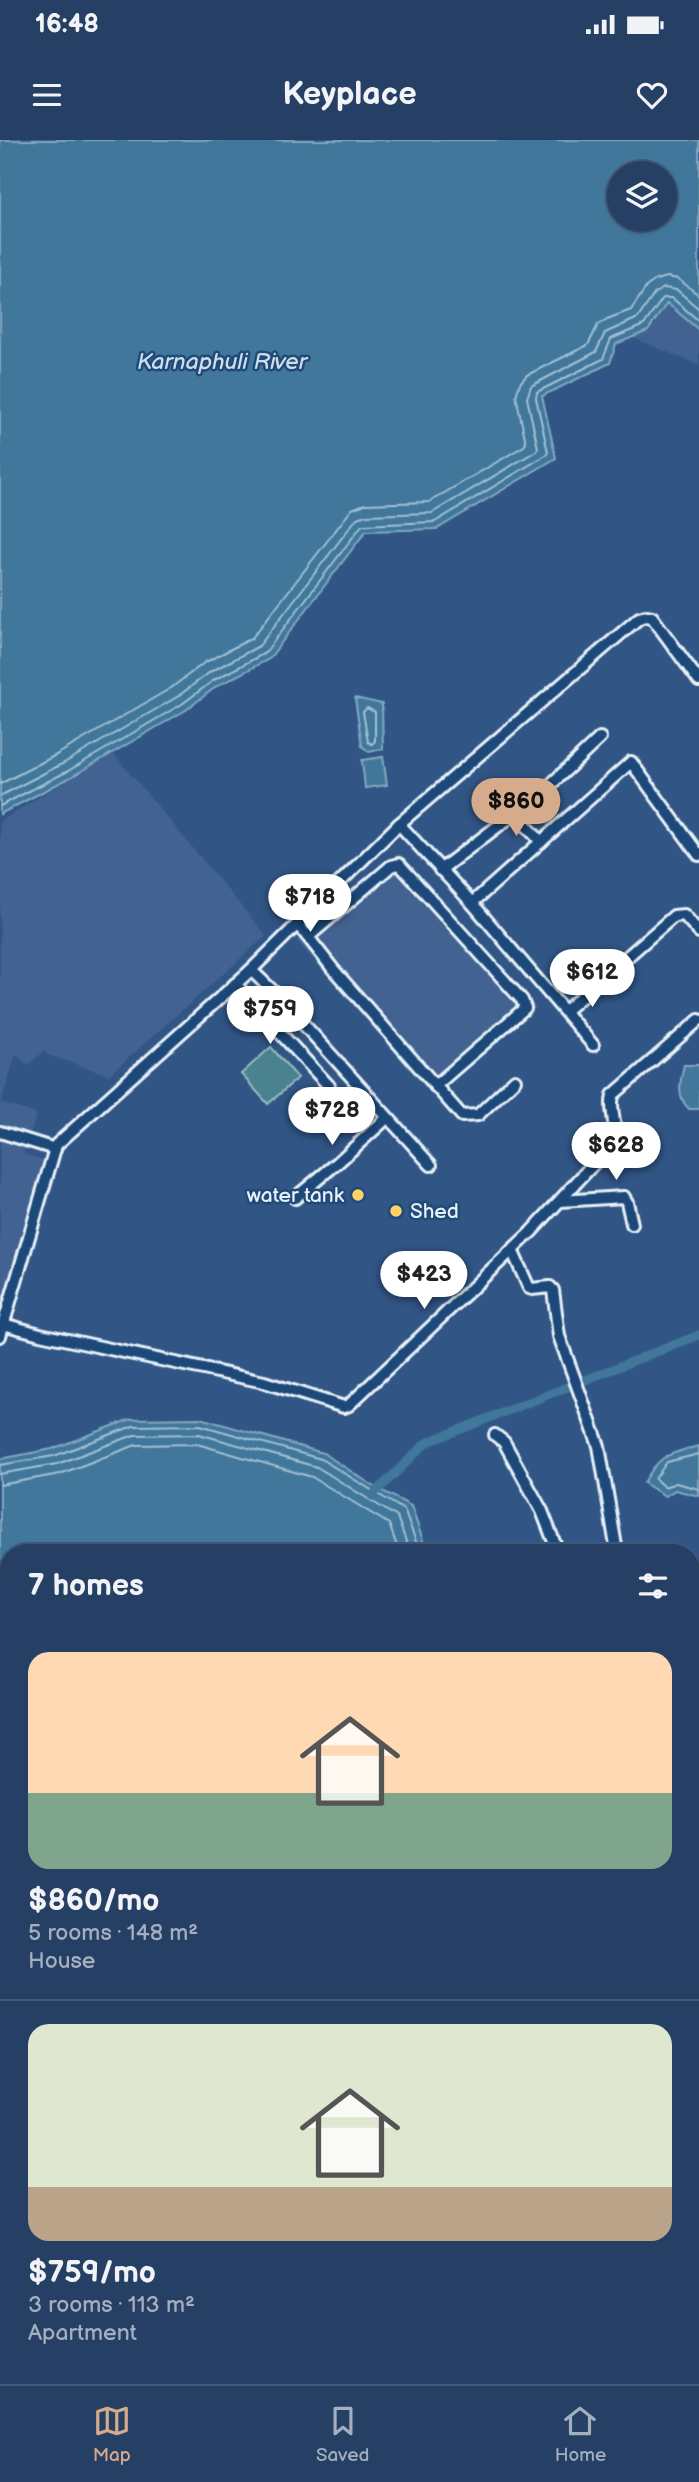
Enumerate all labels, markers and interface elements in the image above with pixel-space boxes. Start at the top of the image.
text: 16:48 [35,9,99,40]
text: Keyplace [282,75,417,114]
icon: menu [28,76,66,114]
icon: heart [633,76,671,114]
map controls [607,161,677,231]
button: layers [607,161,677,231]
water label: Karnaphuli River [137,348,309,376]
pin: $860 [475,778,557,838]
text: $860 [487,787,545,815]
pin: $718 [269,874,351,934]
text: $718 [284,883,336,911]
pin: $612 [551,950,633,1009]
text: $612 [566,958,618,986]
pin: $759 [229,986,311,1046]
text: $759 [243,995,297,1023]
pin: $728 [291,1088,373,1147]
text: $728 [304,1096,360,1124]
pin: $628 [575,1122,657,1182]
text: $628 [588,1131,644,1159]
place label: water tank [247,1183,345,1208]
marker: water tank [350,1187,366,1203]
place label: Shed [410,1199,459,1224]
marker: Shed [388,1203,404,1219]
pin: $423 [383,1252,465,1311]
text: $423 [396,1260,452,1288]
icon: filters [634,1567,672,1605]
text: 7 homes [28,1568,144,1604]
icon: home [287,1698,413,1824]
text: $860/mo [28,1883,159,1919]
text: 5 rooms · 148 m² [28,1919,198,1947]
text: House [28,1947,95,1975]
icon: home [287,2070,413,2196]
text: $759/mo [28,2255,156,2291]
text: 3 rooms · 113 m² [28,2291,195,2319]
text: Apartment [28,2319,137,2347]
tab: Map [93,2402,131,2467]
tab: Saved [316,2402,369,2467]
tab: Home [555,2402,606,2467]

